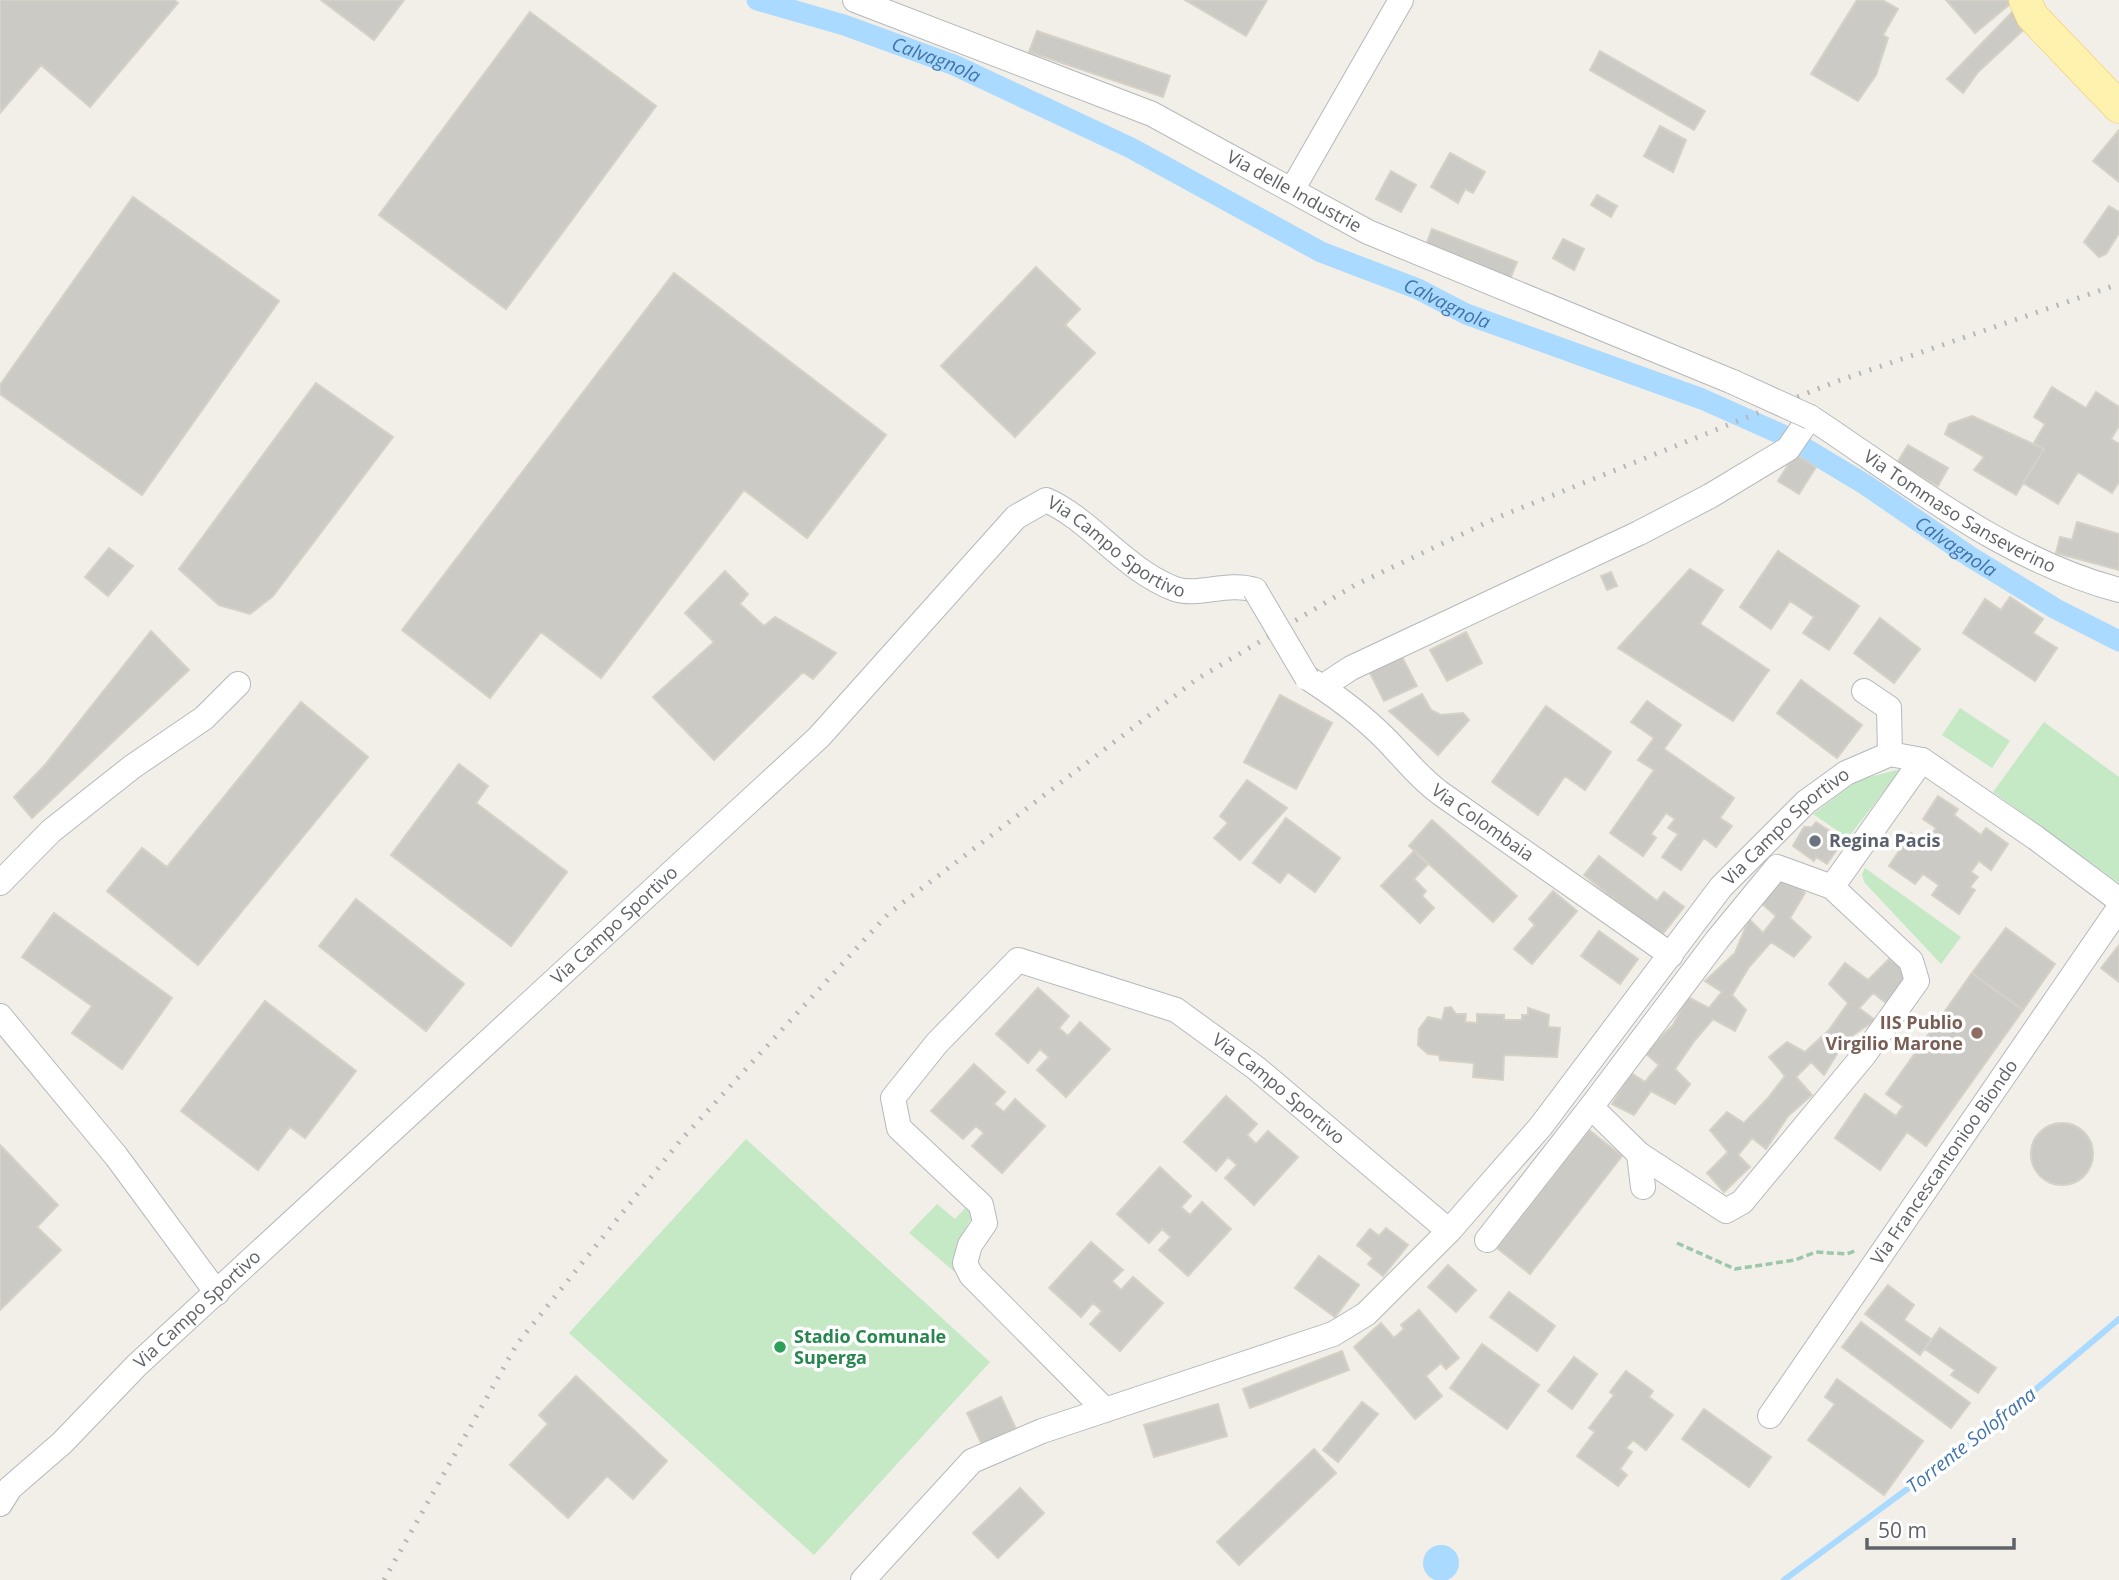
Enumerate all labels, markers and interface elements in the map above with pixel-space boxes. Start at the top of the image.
water label: Calvagnola [888,30,985,89]
street label: Via delle Industrie [1223,144,1366,237]
water label: Calvagnola [1400,272,1494,335]
street label: Via Tommaso Sanseverino [1859,444,2060,578]
street label: Via Campo Sportivo [1044,490,1188,602]
water label: Calvagnola [1910,510,2002,583]
street label: Via Campo Sportivo [1717,762,1854,890]
street label: Via Colombaia [1427,778,1539,866]
place label: Regina Pacis [1829,828,1940,852]
marker: Regina Pacis [1807,833,1823,849]
street label: Via Campo Sportivo [545,860,682,989]
place label: IIS Publio Virgilio Marone [1826,1010,1963,1055]
marker: IIS Publio Virgilio Marone [1969,1025,1985,1041]
street label: Via Campo Sportivo [1208,1027,1351,1149]
street label: Via Francescantonioo Biondo [1865,1054,2022,1269]
street label: Via Campo Sportivo [128,1244,265,1373]
place label: Stadio Comunale Superga [794,1324,946,1369]
marker: Stadio Comunale Superga [772,1339,788,1355]
water label: Torrente Solofrana [1901,1381,2041,1499]
scale bar [1867,1506,2014,1550]
text: 50 m [1878,1516,1927,1544]

